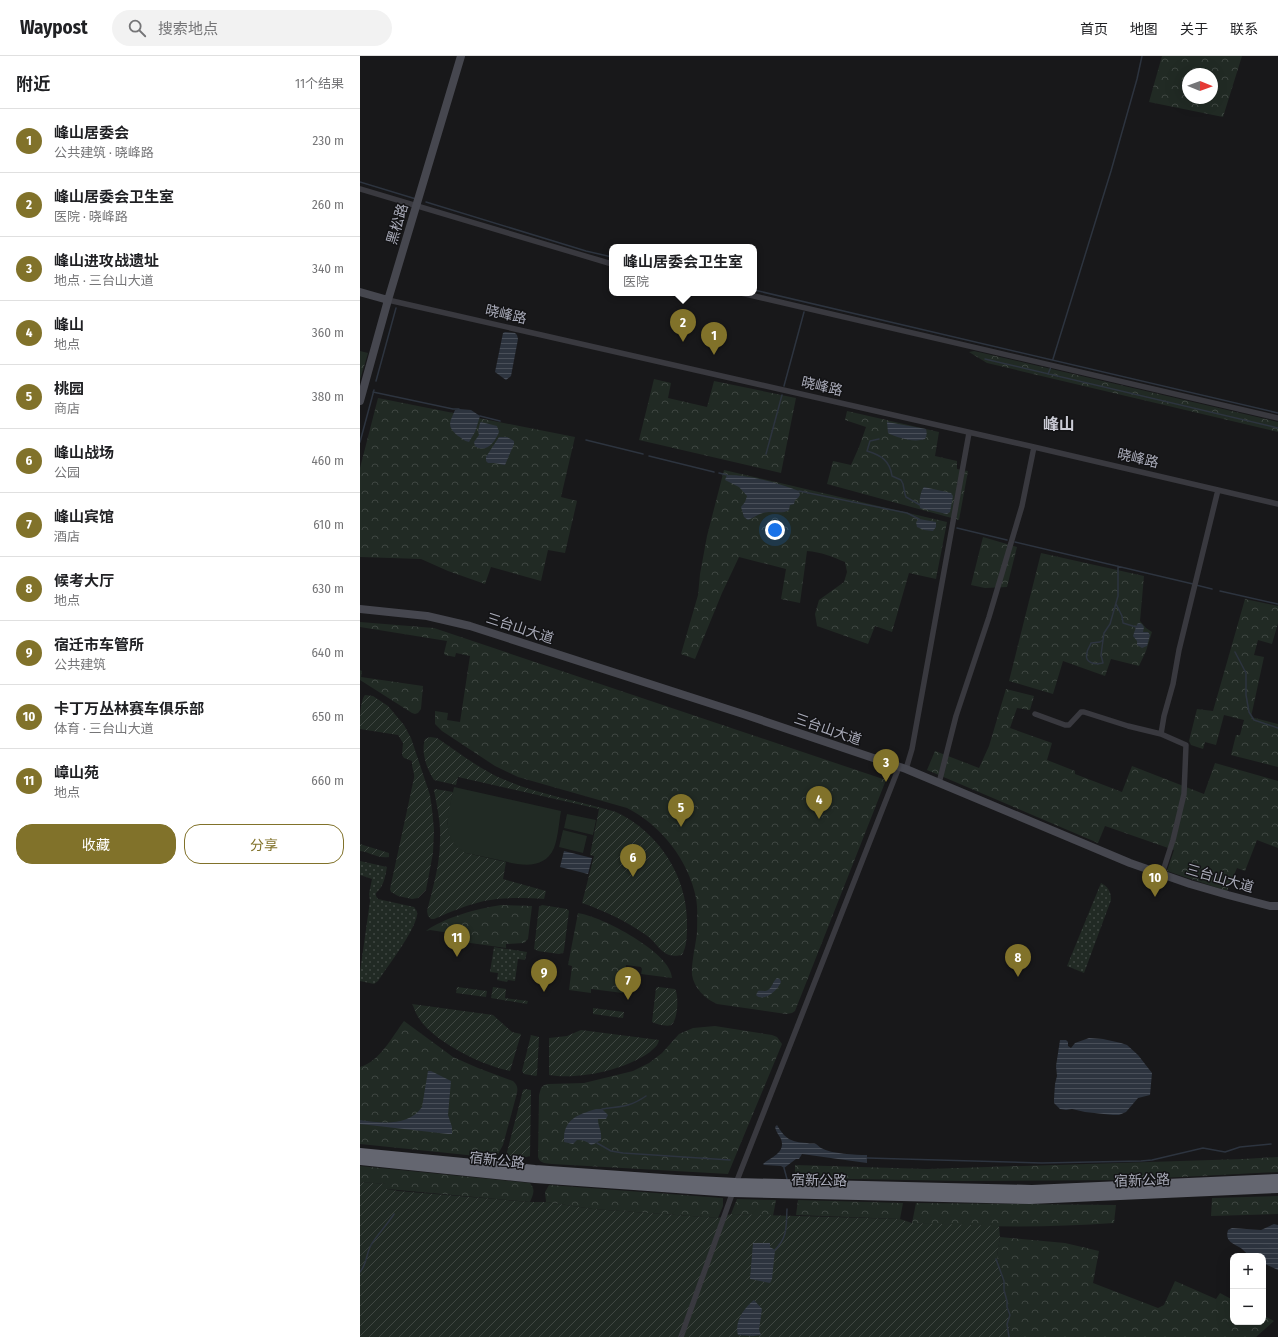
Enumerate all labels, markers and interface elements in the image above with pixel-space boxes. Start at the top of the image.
search box [112,10,392,46]
text: Waypost [20,16,88,39]
icon: search [126,17,148,39]
text: 搜索地点 [158,20,218,38]
text: 首页 [1080,21,1108,38]
text: 地图 [1130,21,1158,38]
text: 关于 [1180,21,1208,38]
text: 联系 [1230,21,1258,38]
north arrow [1182,68,1218,104]
text: 附近 [16,74,50,95]
text: 11个结果 [295,76,344,91]
text: 峰山居委会 [54,124,129,142]
text: 1 [26,133,32,148]
text: 230 m [313,133,344,148]
text: 公共建筑 · 晓峰路 [54,145,154,160]
text: 峰山居委会卫生室 [54,188,174,206]
text: 2 [26,197,32,212]
text: 260 m [312,197,344,212]
street label: 黑松路 [383,202,412,247]
text: 医院 · 晓峰路 [54,209,128,224]
popup [609,244,757,296]
text: 峰山进攻战遗址 [54,252,159,270]
text: 峰山居委会卫生室 [623,253,743,271]
text: 3 [26,261,32,276]
text: 340 m [312,261,344,276]
text: 地点 · 三台山大道 [54,273,154,288]
text: 医院 [623,274,649,289]
street label: 晓峰路 [484,301,528,327]
pin: 2 [670,309,696,342]
text: 峰山 [54,316,84,334]
pin: 1 [701,322,727,355]
text: 4 [26,325,32,340]
text: 360 m [312,325,344,340]
text: 地点 [54,337,80,352]
street label: 晓峰路 [800,373,844,399]
text: 桃园 [54,380,84,398]
text: 5 [26,389,32,404]
text: 380 m [312,389,344,404]
text: 商店 [54,401,80,416]
district label: 峰山 [1043,415,1075,434]
text: 峰山战场 [54,444,114,462]
street label: 晓峰路 [1116,445,1160,471]
text: 6 [26,453,32,468]
text: 460 m [311,453,344,468]
text: 公园 [54,465,80,480]
text: 峰山宾馆 [54,508,114,526]
text: 7 [26,517,32,532]
text: 610 m [313,517,344,532]
your location [765,520,785,540]
text: 酒店 [54,529,80,544]
text: 候考大厅 [54,572,114,590]
text: 8 [26,581,32,596]
text: 630 m [312,581,344,596]
text: 地点 [54,593,80,608]
street label: 三台山大道 [484,610,556,647]
text: 宿迁市车管所 [54,636,144,654]
text: 9 [26,645,32,660]
text: 640 m [311,645,344,660]
text: 公共建筑 [54,657,106,672]
text: 卡丁万丛林赛车俱乐部 [54,700,204,718]
text: 10 [23,709,35,724]
text: 650 m [312,709,344,724]
street label: 三台山大道 [792,710,864,749]
text: 体育 · 三台山大道 [54,721,154,736]
pin: 3 [873,749,899,782]
text: 嶂山苑 [54,764,99,782]
text: 11 [24,773,34,788]
text: 660 m [311,773,344,788]
text: 地点 [54,785,80,800]
pin: 4 [806,786,832,819]
pin: 5 [668,794,694,827]
button: 收藏 [16,824,176,864]
button: 分享 [184,824,344,864]
pin: 6 [620,844,646,877]
street label: 三台山大道 [1184,861,1256,896]
pin: 10 [1142,864,1168,897]
pin: 11 [444,924,470,957]
pin: 8 [1005,944,1031,977]
pin: 9 [531,959,557,992]
pin: 7 [615,967,641,1000]
street label: 宿新公路 [468,1149,526,1172]
street label: 宿新公路 [1114,1171,1170,1190]
street label: 宿新公路 [791,1172,847,1189]
map controls [1230,1253,1266,1325]
button: + [1230,1253,1266,1289]
button: − [1230,1289,1266,1325]

